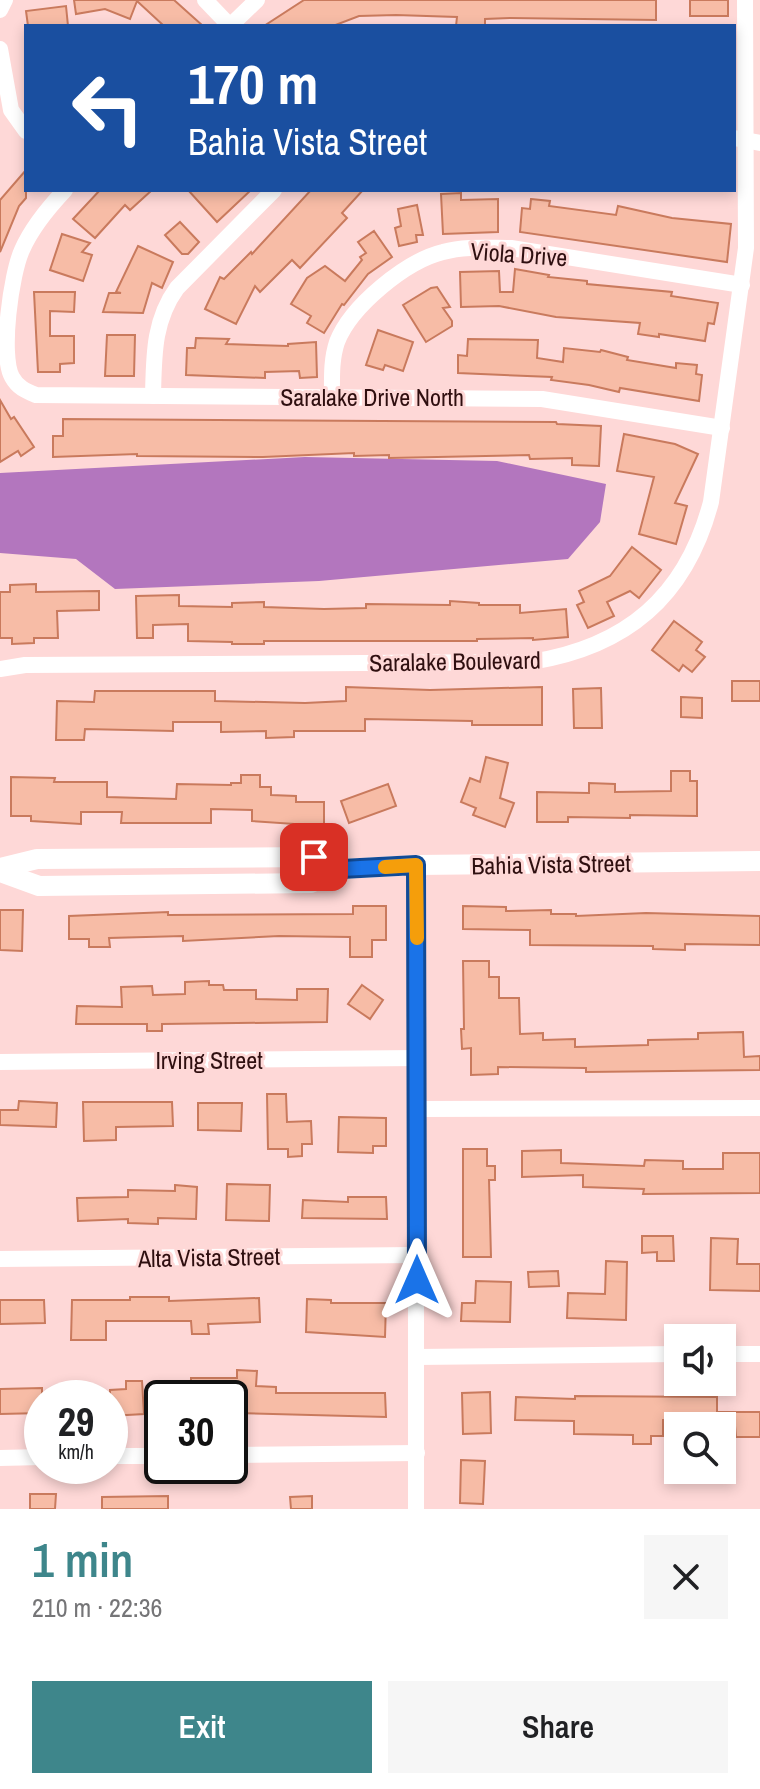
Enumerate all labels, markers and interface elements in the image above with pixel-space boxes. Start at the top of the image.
text: 170 m [188,46,318,121]
icon: left [56,56,160,160]
text: Bahia Vista Street [188,118,427,166]
street label: Viola Drive [469,235,569,273]
street label: Saralake Drive North [280,381,464,413]
street label: Saralake Boulevard [369,644,541,678]
pin [280,823,348,891]
icon: arrive [292,835,336,879]
street label: Bahia Vista Street [471,847,631,881]
street label: Irving Street [155,1044,263,1076]
position arrow [375,1238,459,1322]
street label: Alta Vista Street [137,1240,281,1274]
map controls [664,1324,736,1484]
button: sound [664,1324,736,1396]
speed limit sign: 30 [144,1380,248,1484]
text: 29 [58,1395,94,1448]
button: search [664,1412,736,1484]
text: km/h [58,1438,94,1465]
text: 1 min [32,1527,133,1592]
button: close [644,1535,728,1619]
text: 210 m · 22:36 [32,1590,162,1625]
button: Exit [32,1681,372,1773]
button: Share [388,1681,728,1773]

